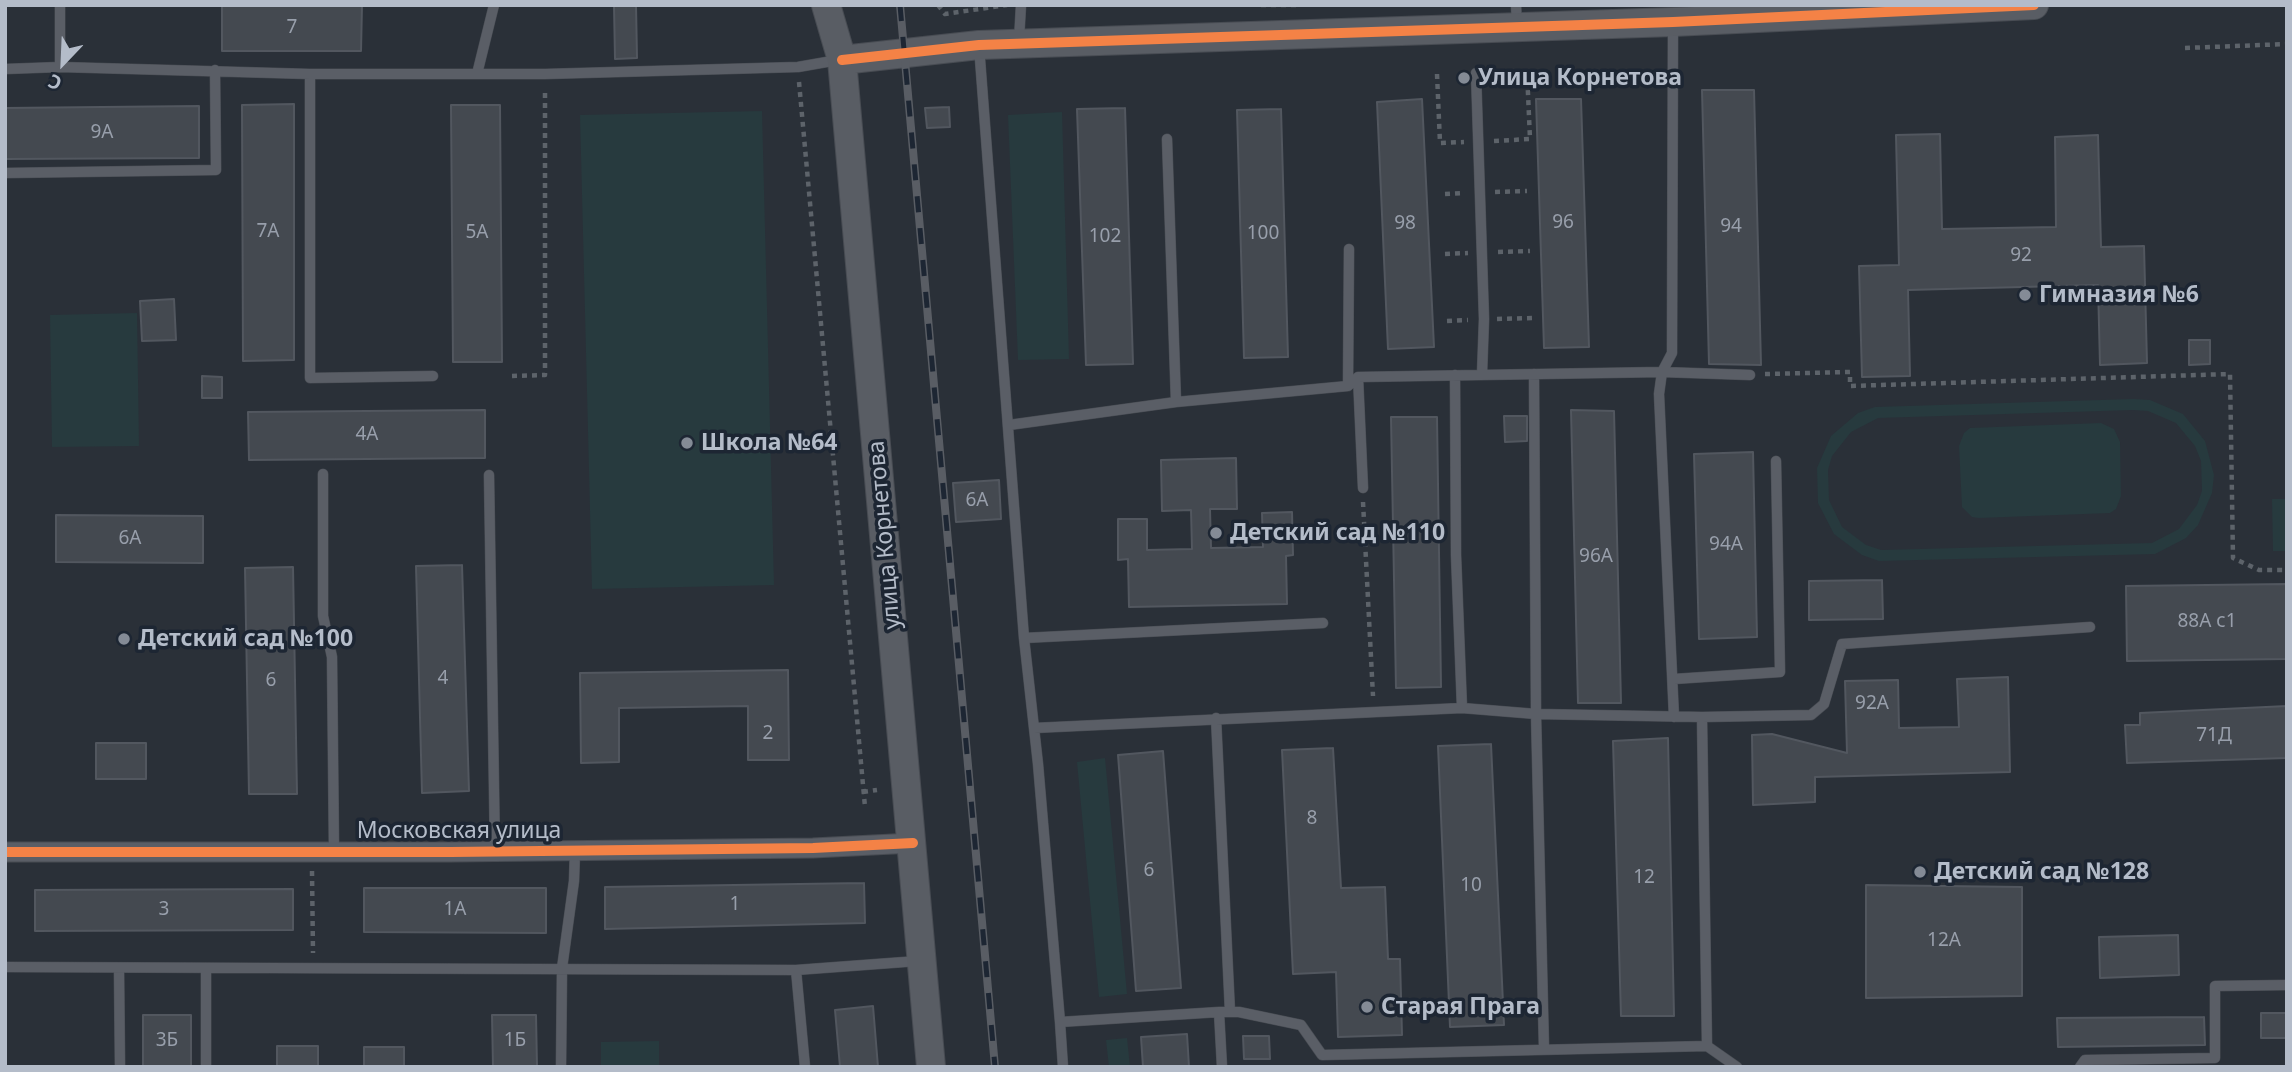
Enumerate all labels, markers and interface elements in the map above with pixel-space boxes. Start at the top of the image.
house number: 7 [287,17,297,39]
north arrow [28,28,98,98]
place label: Улица Корнетова [1478,64,1682,92]
text: С [44,68,66,97]
marker: Улица Корнетова [1456,70,1472,86]
house number: 9А [91,122,113,144]
house number: 96 [1552,212,1574,234]
house number: 98 [1394,213,1416,235]
house number: 94 [1720,216,1742,238]
house number: 7А [257,221,279,243]
house number: 5А [466,222,488,244]
house number: 100 [1247,223,1279,245]
house number: 102 [1089,226,1121,248]
house number: 92 [2010,245,2032,267]
place label: Гимназия №6 [2039,281,2199,309]
marker: Гимназия №6 [2017,287,2033,303]
house number: 4А [356,424,378,446]
place label: Школа №64 [701,429,838,457]
marker: Школа №64 [679,435,695,451]
street label: улица Корнетова [863,440,907,630]
house number: 6А [966,490,988,512]
place label: Детский сад №110 [1230,519,1445,547]
marker: Детский сад №110 [1208,525,1224,541]
house number: 6А [119,528,141,550]
house number: 94А [1709,534,1743,556]
house number: 96А [1579,546,1613,568]
house number: 88А с1 [2177,611,2237,633]
place label: Детский сад №100 [138,625,353,653]
marker: Детский сад №100 [116,631,132,647]
house number: 4 [438,668,448,690]
house number: 6 [266,670,276,692]
house number: 92А [1855,693,1889,715]
house number: 2 [763,723,773,745]
house number: 71Д [2196,725,2232,747]
house number: 8 [1307,808,1317,830]
street label: Московская улица [357,817,561,845]
place label: Детский сад №128 [1934,858,2149,886]
house number: 6 [1144,860,1154,882]
marker: Детский сад №128 [1912,864,1928,880]
house number: 12 [1633,867,1655,889]
house number: 10 [1460,875,1482,897]
house number: 1 [730,894,740,916]
house number: 3 [159,899,169,921]
house number: 1А [444,899,466,921]
house number: 12А [1927,930,1961,952]
place label: Старая Прага [1381,993,1540,1021]
marker: Старая Прага [1359,999,1375,1015]
house number: 3Б [156,1030,178,1052]
house number: 1Б [504,1030,526,1052]

